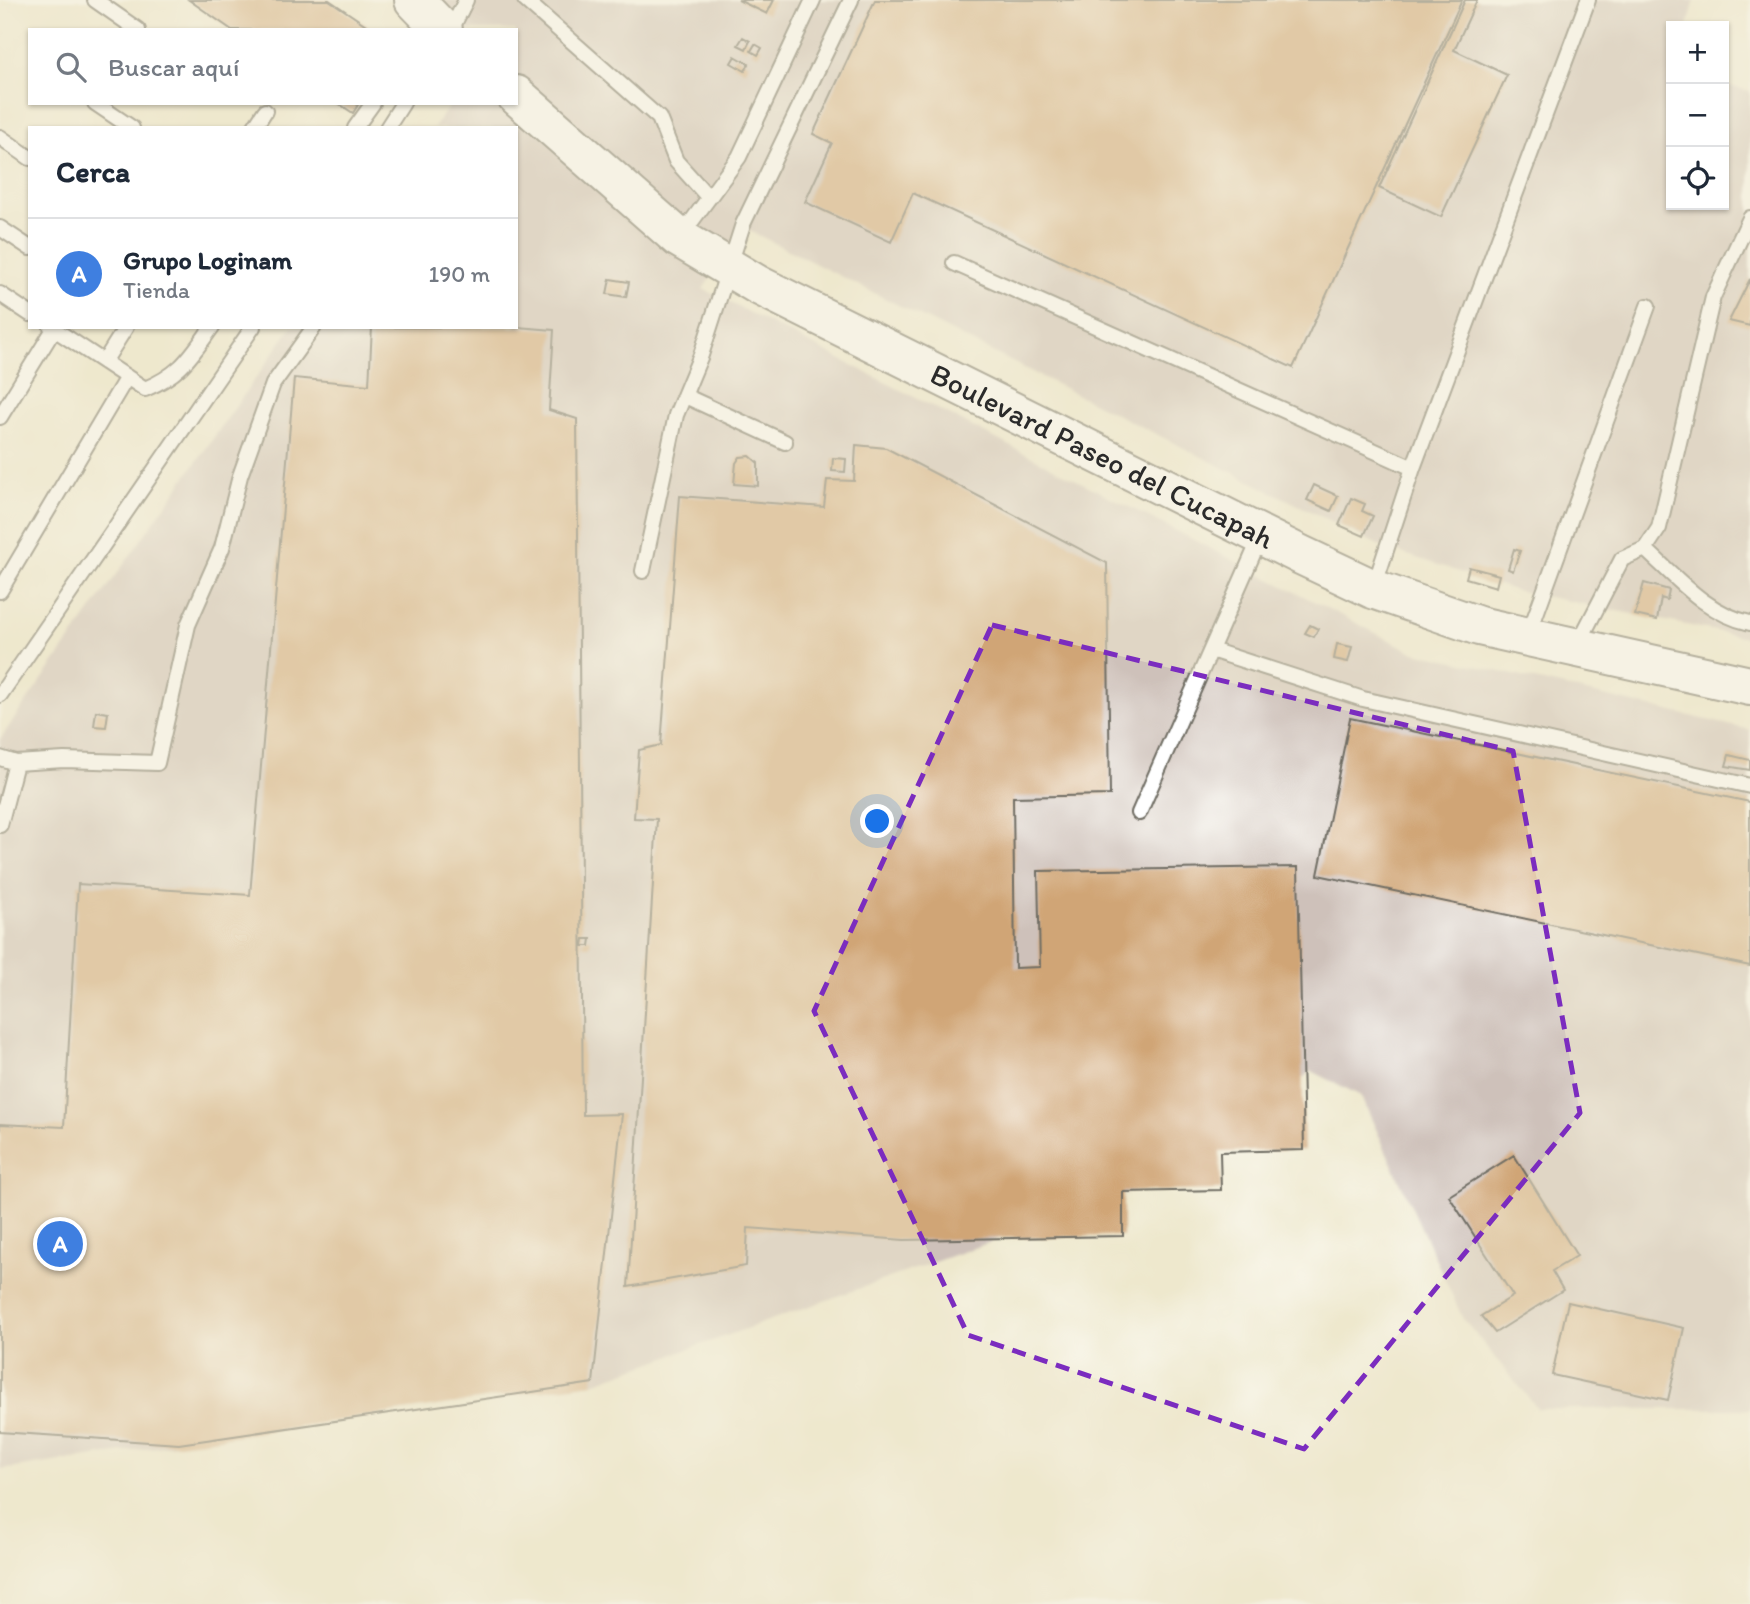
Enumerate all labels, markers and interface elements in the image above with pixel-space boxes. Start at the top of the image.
map controls [1666,21,1729,210]
button: + [1666,21,1729,84]
search box [28,28,518,105]
icon: search [52,48,90,86]
text: Buscar aquí [108,51,239,83]
button: − [1666,84,1729,147]
button: locate [1666,147,1729,210]
text: Cerca [56,153,130,190]
text: Grupo Loginam [123,244,292,276]
text: A [72,260,86,288]
text: 190 m [429,260,490,288]
text: Tienda [123,276,190,304]
street label: Boulevard Paseo del Cucapah [925,355,1280,556]
your location [860,804,894,838]
pin: A [37,1218,83,1270]

